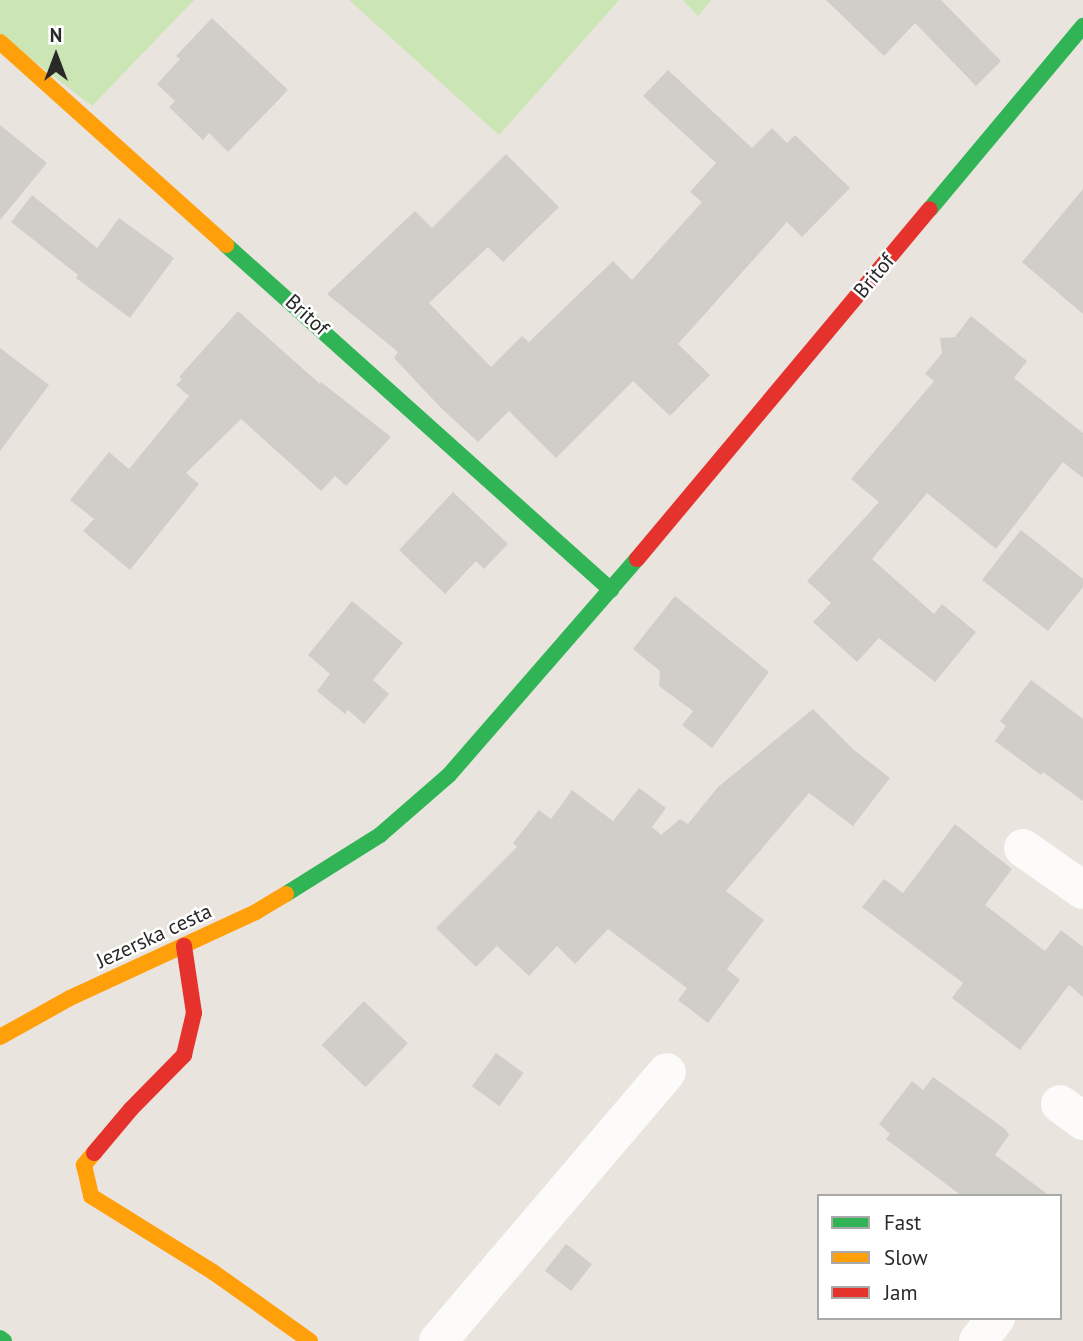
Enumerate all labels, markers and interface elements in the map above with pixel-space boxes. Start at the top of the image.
north arrow [21,21,91,91]
text: N [50,23,62,47]
street label: Britof [848,249,900,303]
street label: Britof [280,289,334,341]
street label: Jezerska cesta [92,898,216,974]
legend [817,1194,1062,1320]
text: Fast [884,1209,921,1236]
text: Slow [884,1244,928,1271]
text: Jam [884,1279,918,1306]

